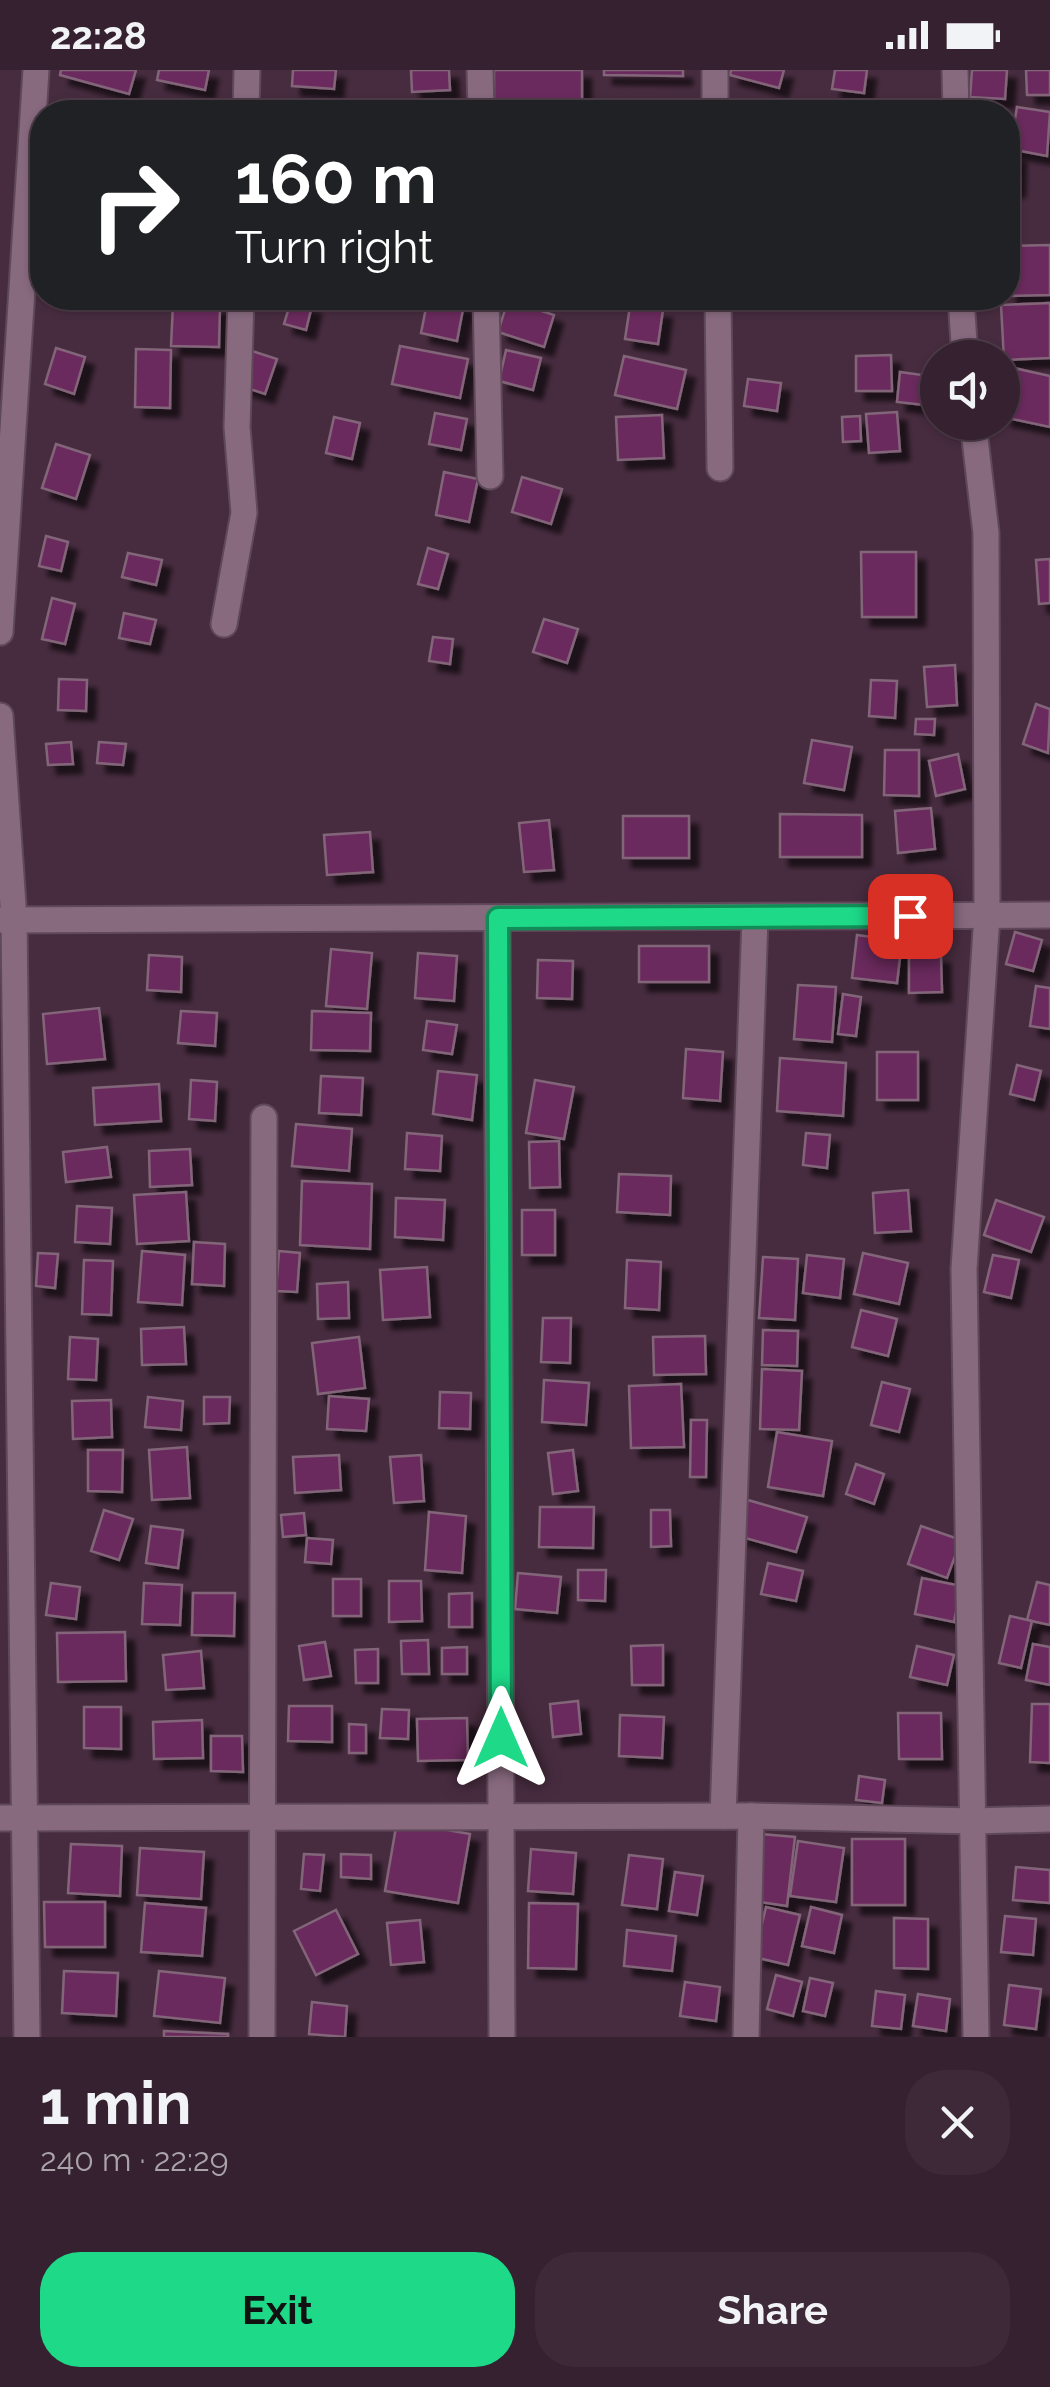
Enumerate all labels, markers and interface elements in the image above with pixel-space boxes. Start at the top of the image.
text: 22:28 [50,13,147,58]
text: 160 m [235,137,437,219]
icon: right [70,140,200,270]
text: Turn right [235,221,433,274]
map controls [920,340,1020,440]
button: sound [920,340,1020,440]
pin [868,874,953,959]
icon: arrive [883,889,938,944]
position arrow [449,1686,553,1790]
text: 1 min [40,2068,191,2138]
button: close [905,2070,1010,2175]
text: 240 m · 22:29 [40,2141,228,2178]
button: Exit [40,2252,515,2367]
button: Share [535,2252,1010,2367]

